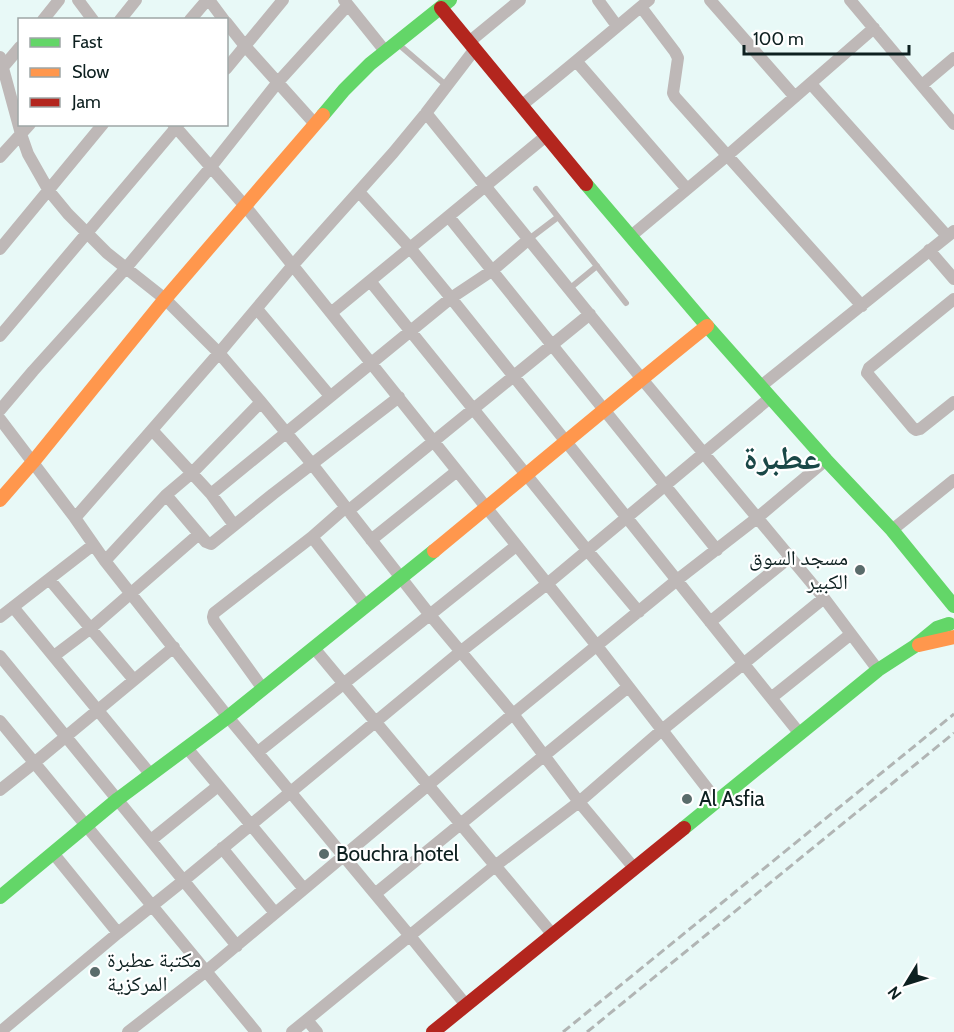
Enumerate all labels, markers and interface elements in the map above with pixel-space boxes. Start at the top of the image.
legend [18,18,228,126]
scale bar [744,18,909,56]
text: 100 m [753,28,804,50]
text: Fast [72,31,103,53]
text: Slow [72,61,109,83]
text: Jam [71,91,101,113]
district label: عطبرة [743,437,821,477]
place label: مسجد السوق الكبير [749,545,848,594]
marker: مسجد السوق الكبير [853,563,867,577]
place label: Al Asfia [699,786,765,811]
marker: Al Asfia [680,792,694,806]
place label: Bouchra hotel [336,841,459,866]
marker: Bouchra hotel [317,847,331,861]
place label: مكتبة عطبرة المركزية [107,947,201,996]
north arrow [876,954,936,1014]
marker: مكتبة عطبرة المركزية [88,965,102,979]
text: N [884,983,906,1003]

